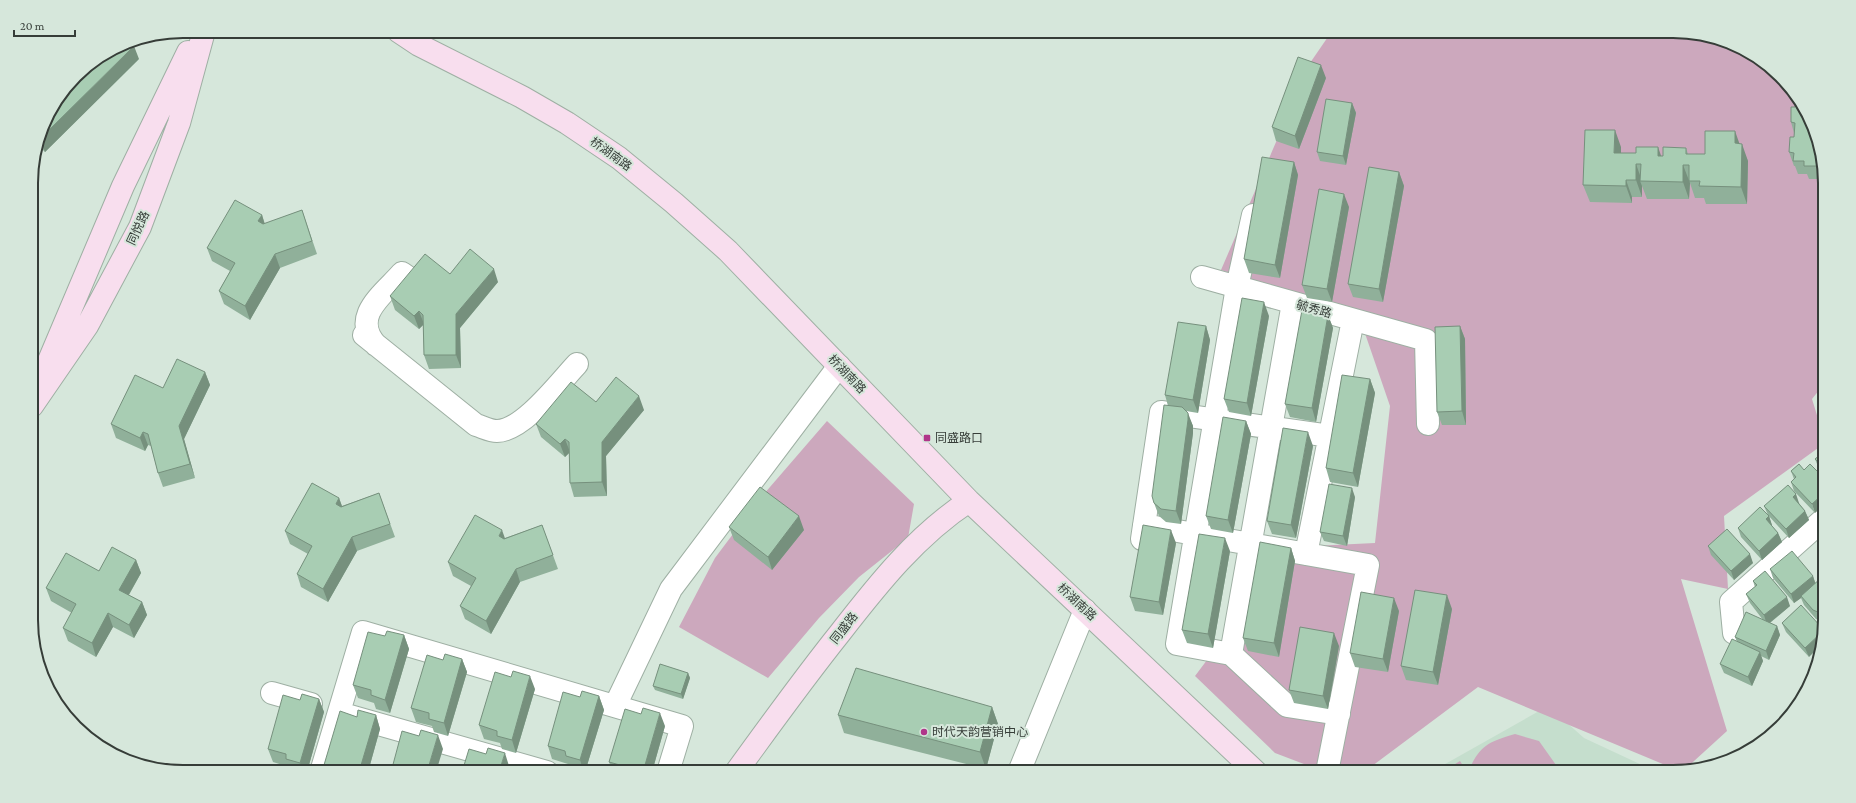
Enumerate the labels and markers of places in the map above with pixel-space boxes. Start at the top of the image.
place label: 同盛路口 [935,431,983,445]
marker: 同盛路口 [922,433,932,443]
place label: 时代天韵营销中心 [932,725,1028,739]
marker: 时代天韵营销中心 [919,727,929,737]

